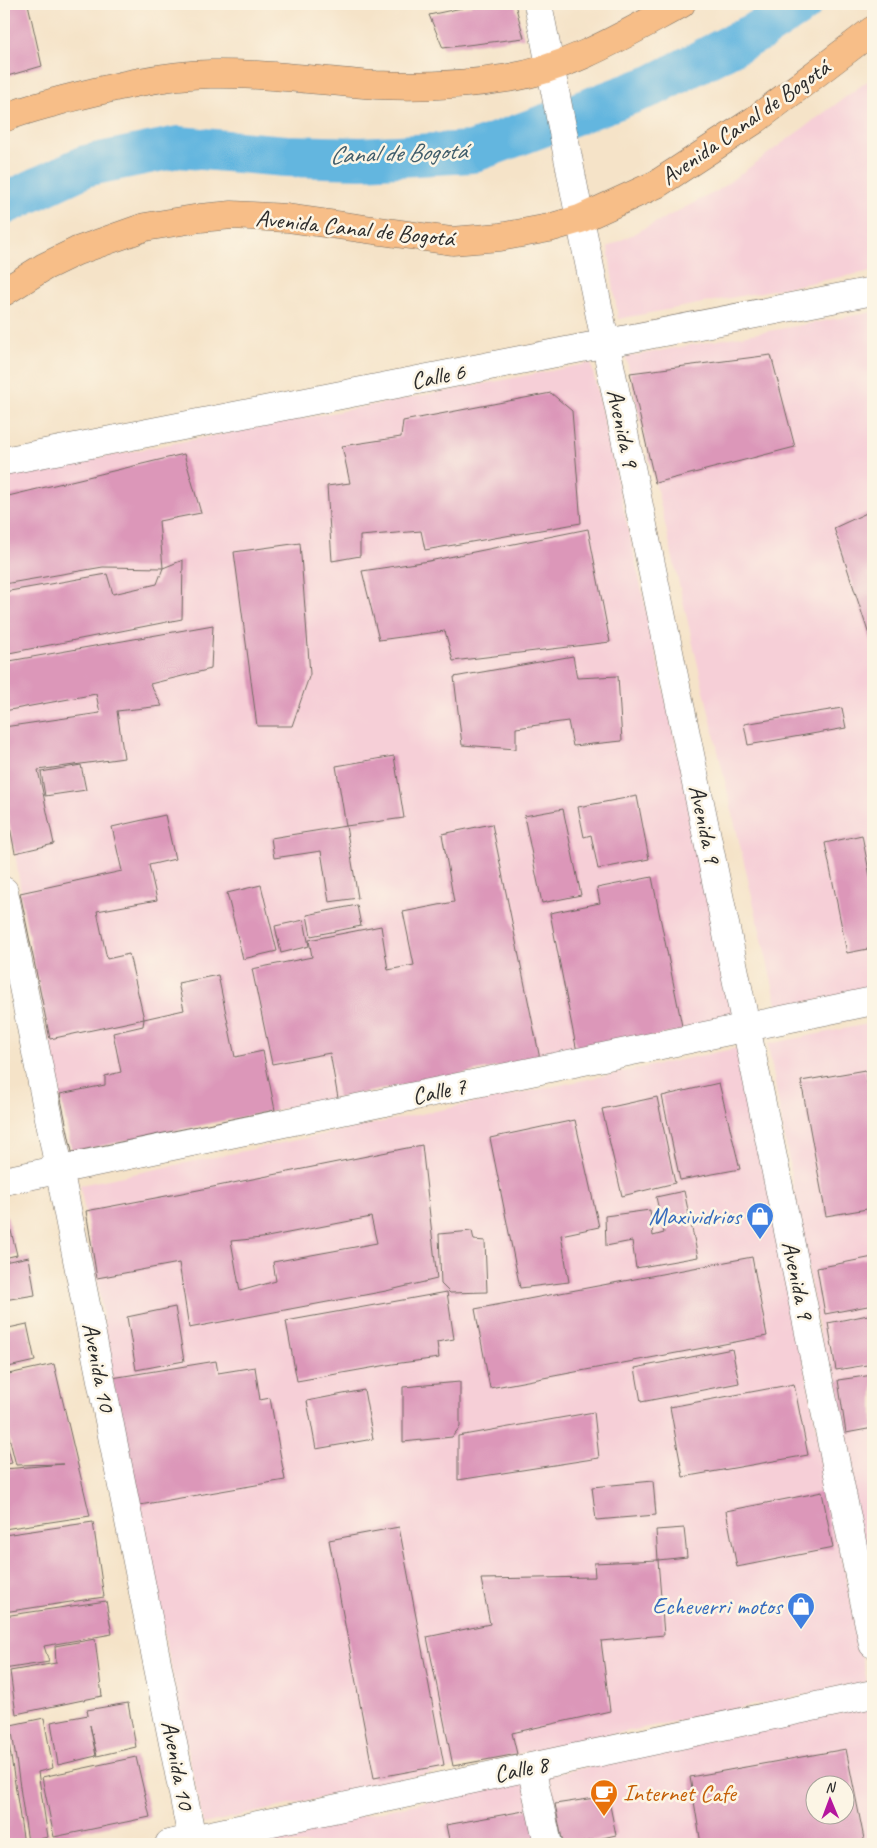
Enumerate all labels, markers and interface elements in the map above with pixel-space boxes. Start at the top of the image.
street label: Avenida Canal de Bogotá [655,51,837,192]
water label: Canal de Bogotá [329,134,473,171]
street label: Avenida Canal de Bogotá [254,203,458,254]
street label: Calle 6 [408,356,469,396]
street label: Avenida 9 [600,386,646,472]
street label: Avenida 9 [682,782,728,868]
street label: Calle 7 [409,1070,470,1111]
place label: Maxividrios [649,1201,743,1231]
shop icon: Maxividrios [745,1201,775,1240]
street label: Avenida 9 [775,1238,821,1324]
street label: Avenida 10 [76,1320,123,1416]
place label: Echeverri motos [652,1591,784,1621]
shop icon: Echeverri motos [786,1591,816,1630]
street label: Avenida 10 [155,1718,202,1814]
street label: Calle 8 [491,1748,553,1789]
north arrow [804,1776,854,1826]
cafe icon: Internet Cafe [589,1778,619,1817]
place label: Internet Cafe [623,1778,738,1808]
text: N [825,1779,837,1796]

